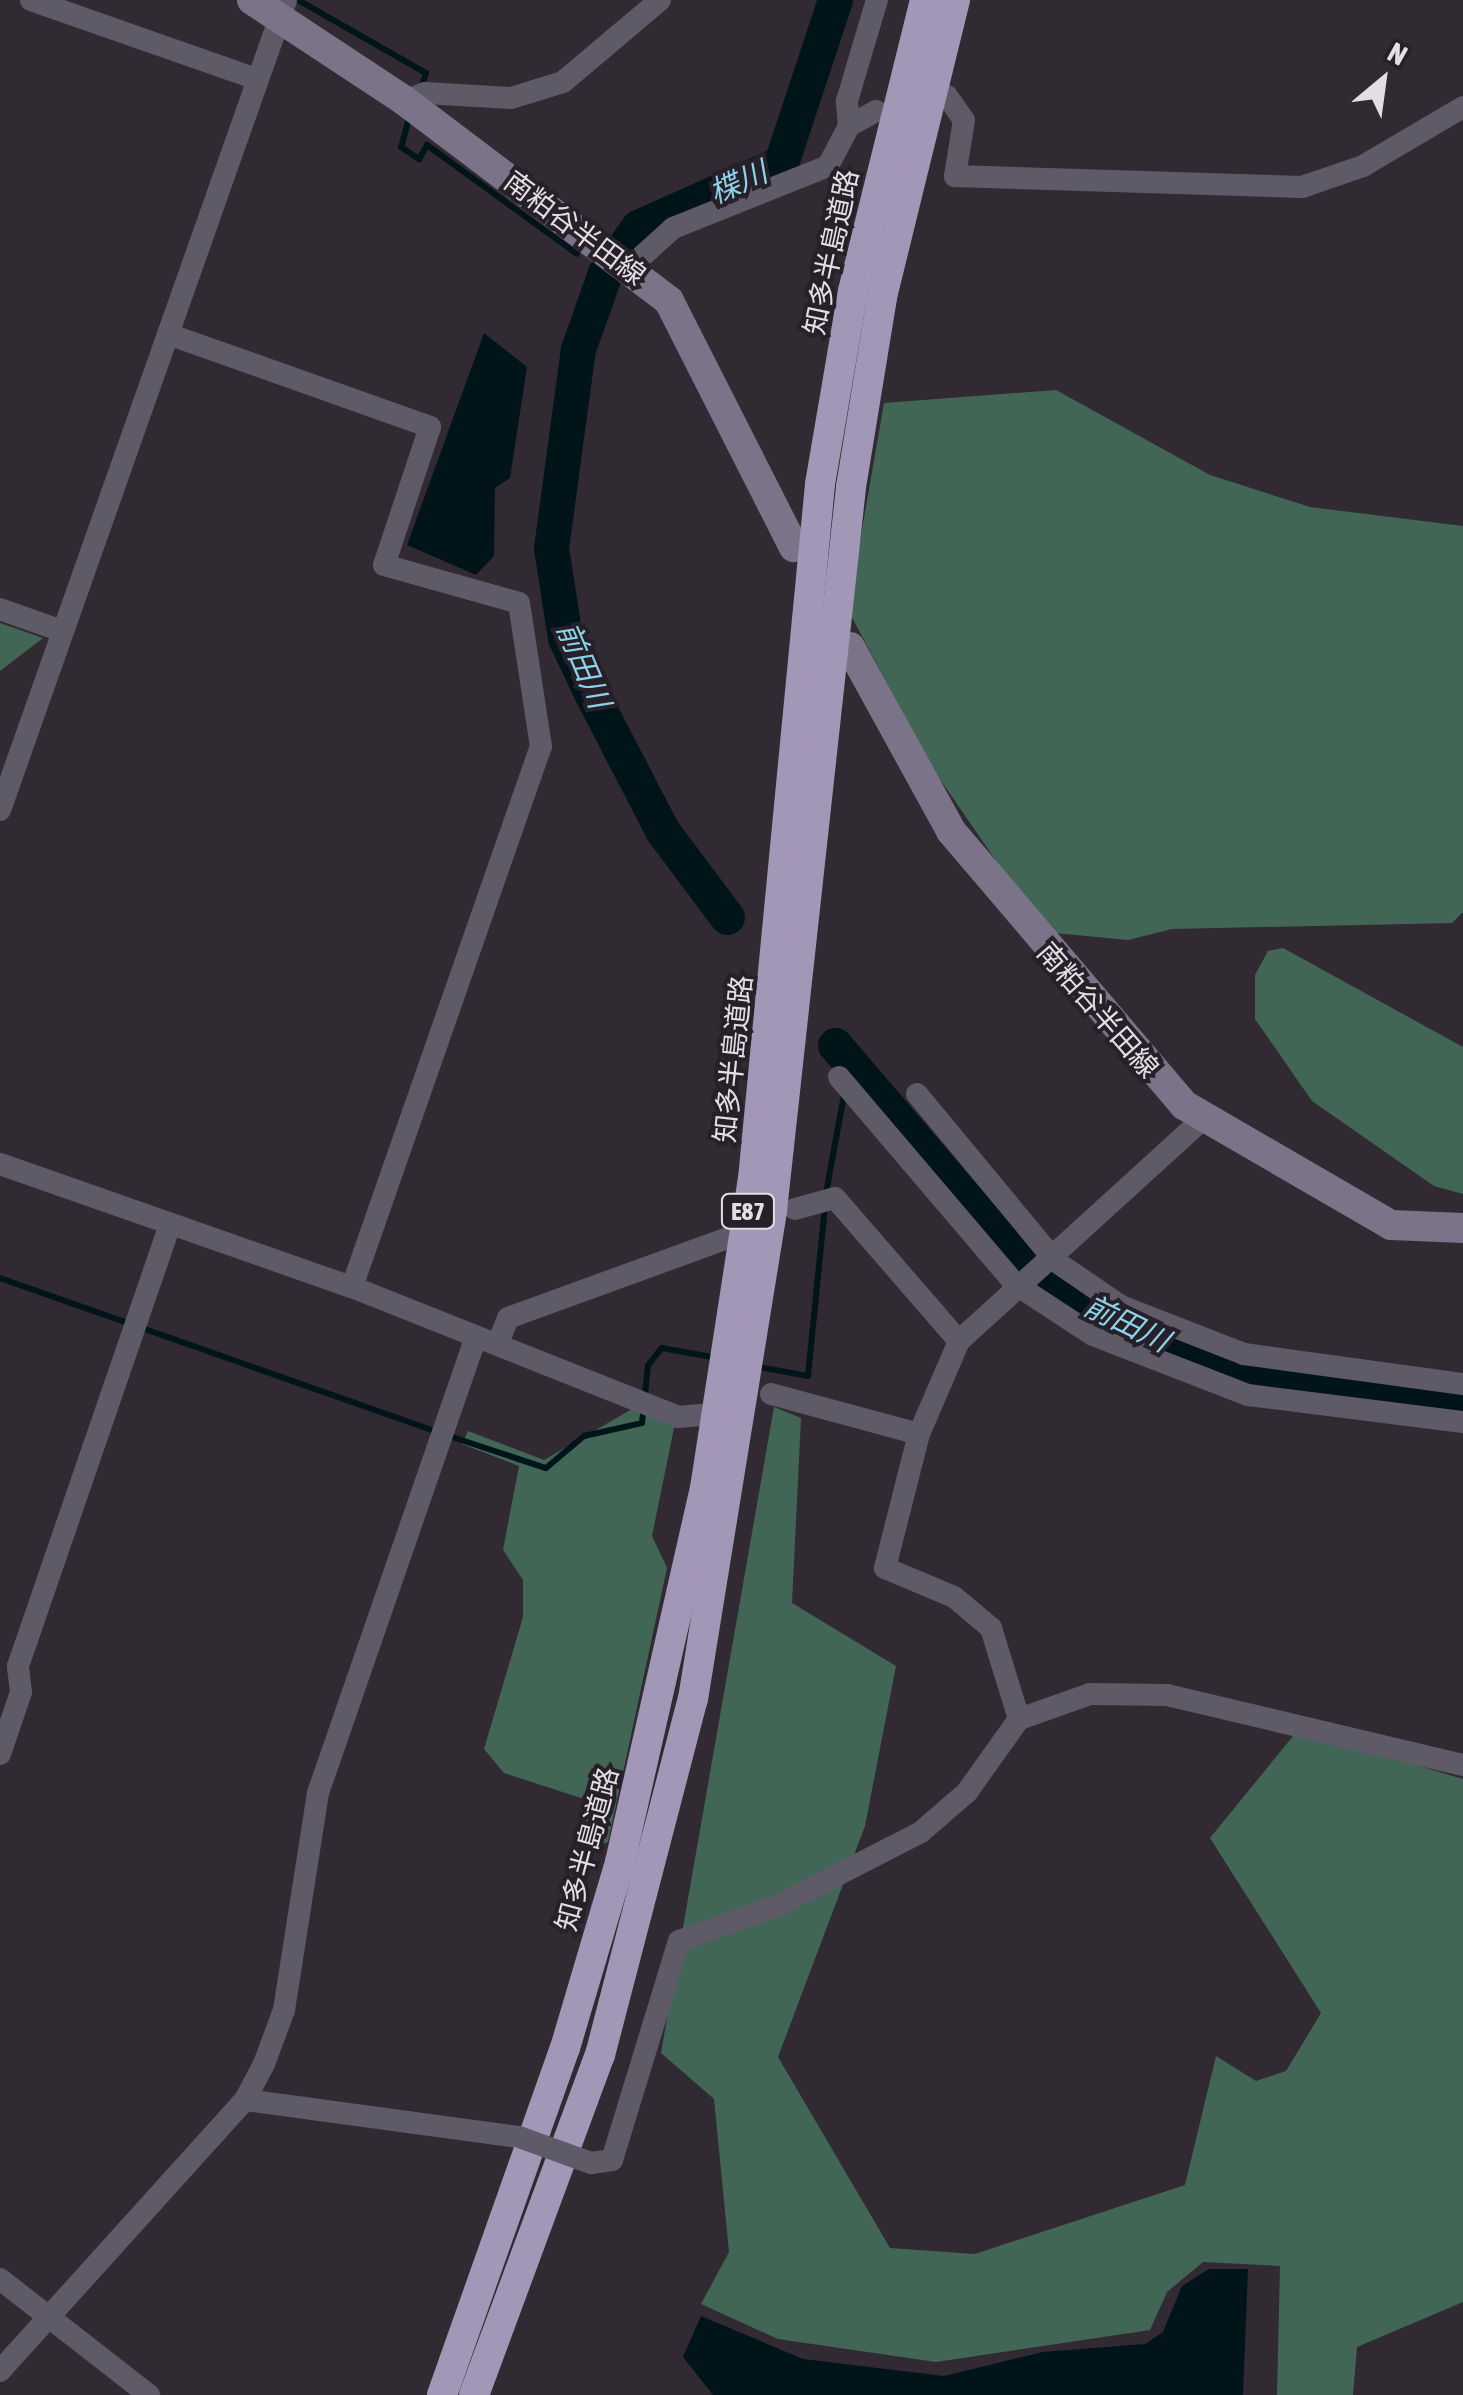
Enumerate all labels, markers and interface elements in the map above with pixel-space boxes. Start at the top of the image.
north arrow [1333,30,1433,130]
text: N [1383,36,1413,72]
water label: 楪川 [703,153,773,211]
street label: 南粕谷半田線 [498,164,652,292]
street label: 知多半島道路 [797,166,865,338]
water label: 前田川 [550,617,618,713]
street label: 南粕谷半田線 [1030,936,1166,1084]
street label: 知多半島道路 [708,974,758,1144]
road number: E87 [720,1191,776,1231]
water label: 前田川 [1079,1287,1175,1359]
street label: 知多半島道路 [549,1764,625,1934]

